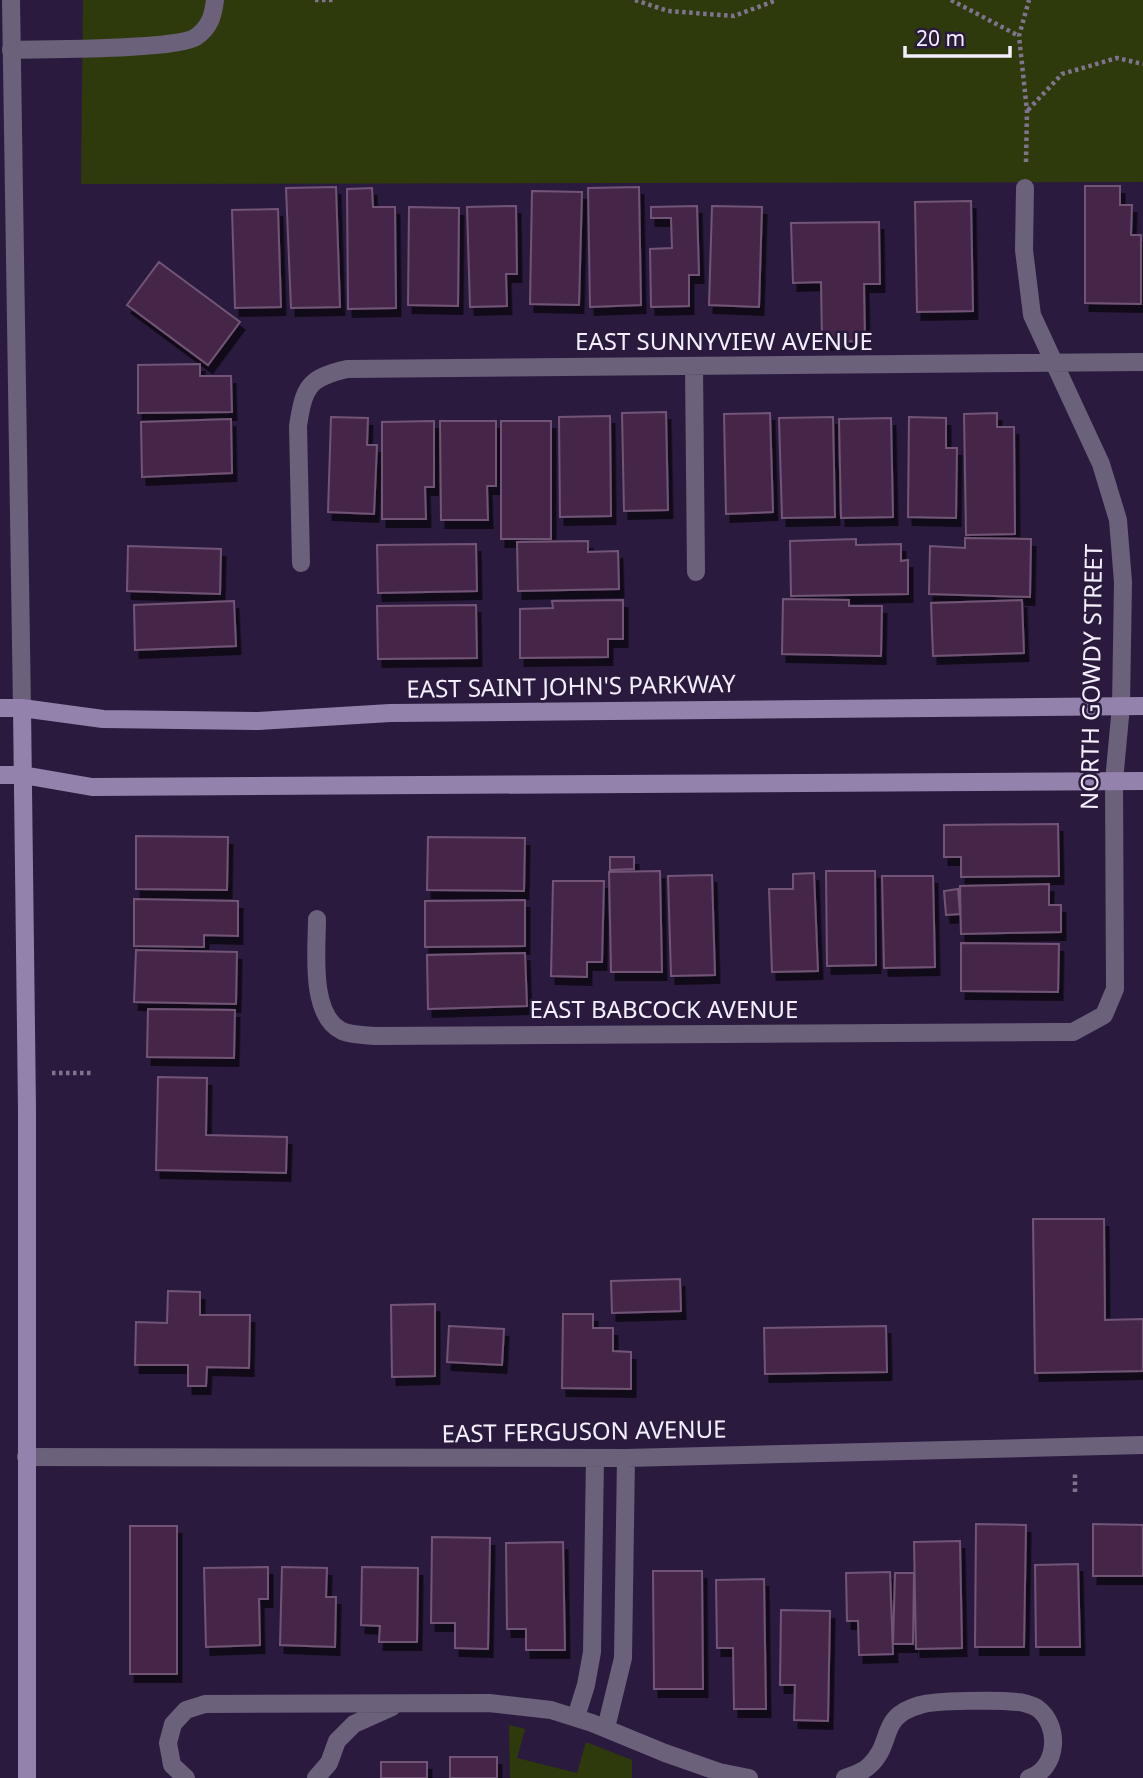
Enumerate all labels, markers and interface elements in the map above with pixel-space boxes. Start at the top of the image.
scale bar [905,14,1010,58]
text: 20 m [916,24,965,52]
street label: EAST SUNNYVIEW AVENUE [575,324,873,357]
street label: NORTH GOWDY STREET [1072,543,1109,810]
street label: EAST SAINT JOHN'S PARKWAY [406,666,736,705]
street label: EAST BABCOCK AVENUE [530,992,798,1025]
street label: EAST FERGUSON AVENUE [441,1412,727,1449]

